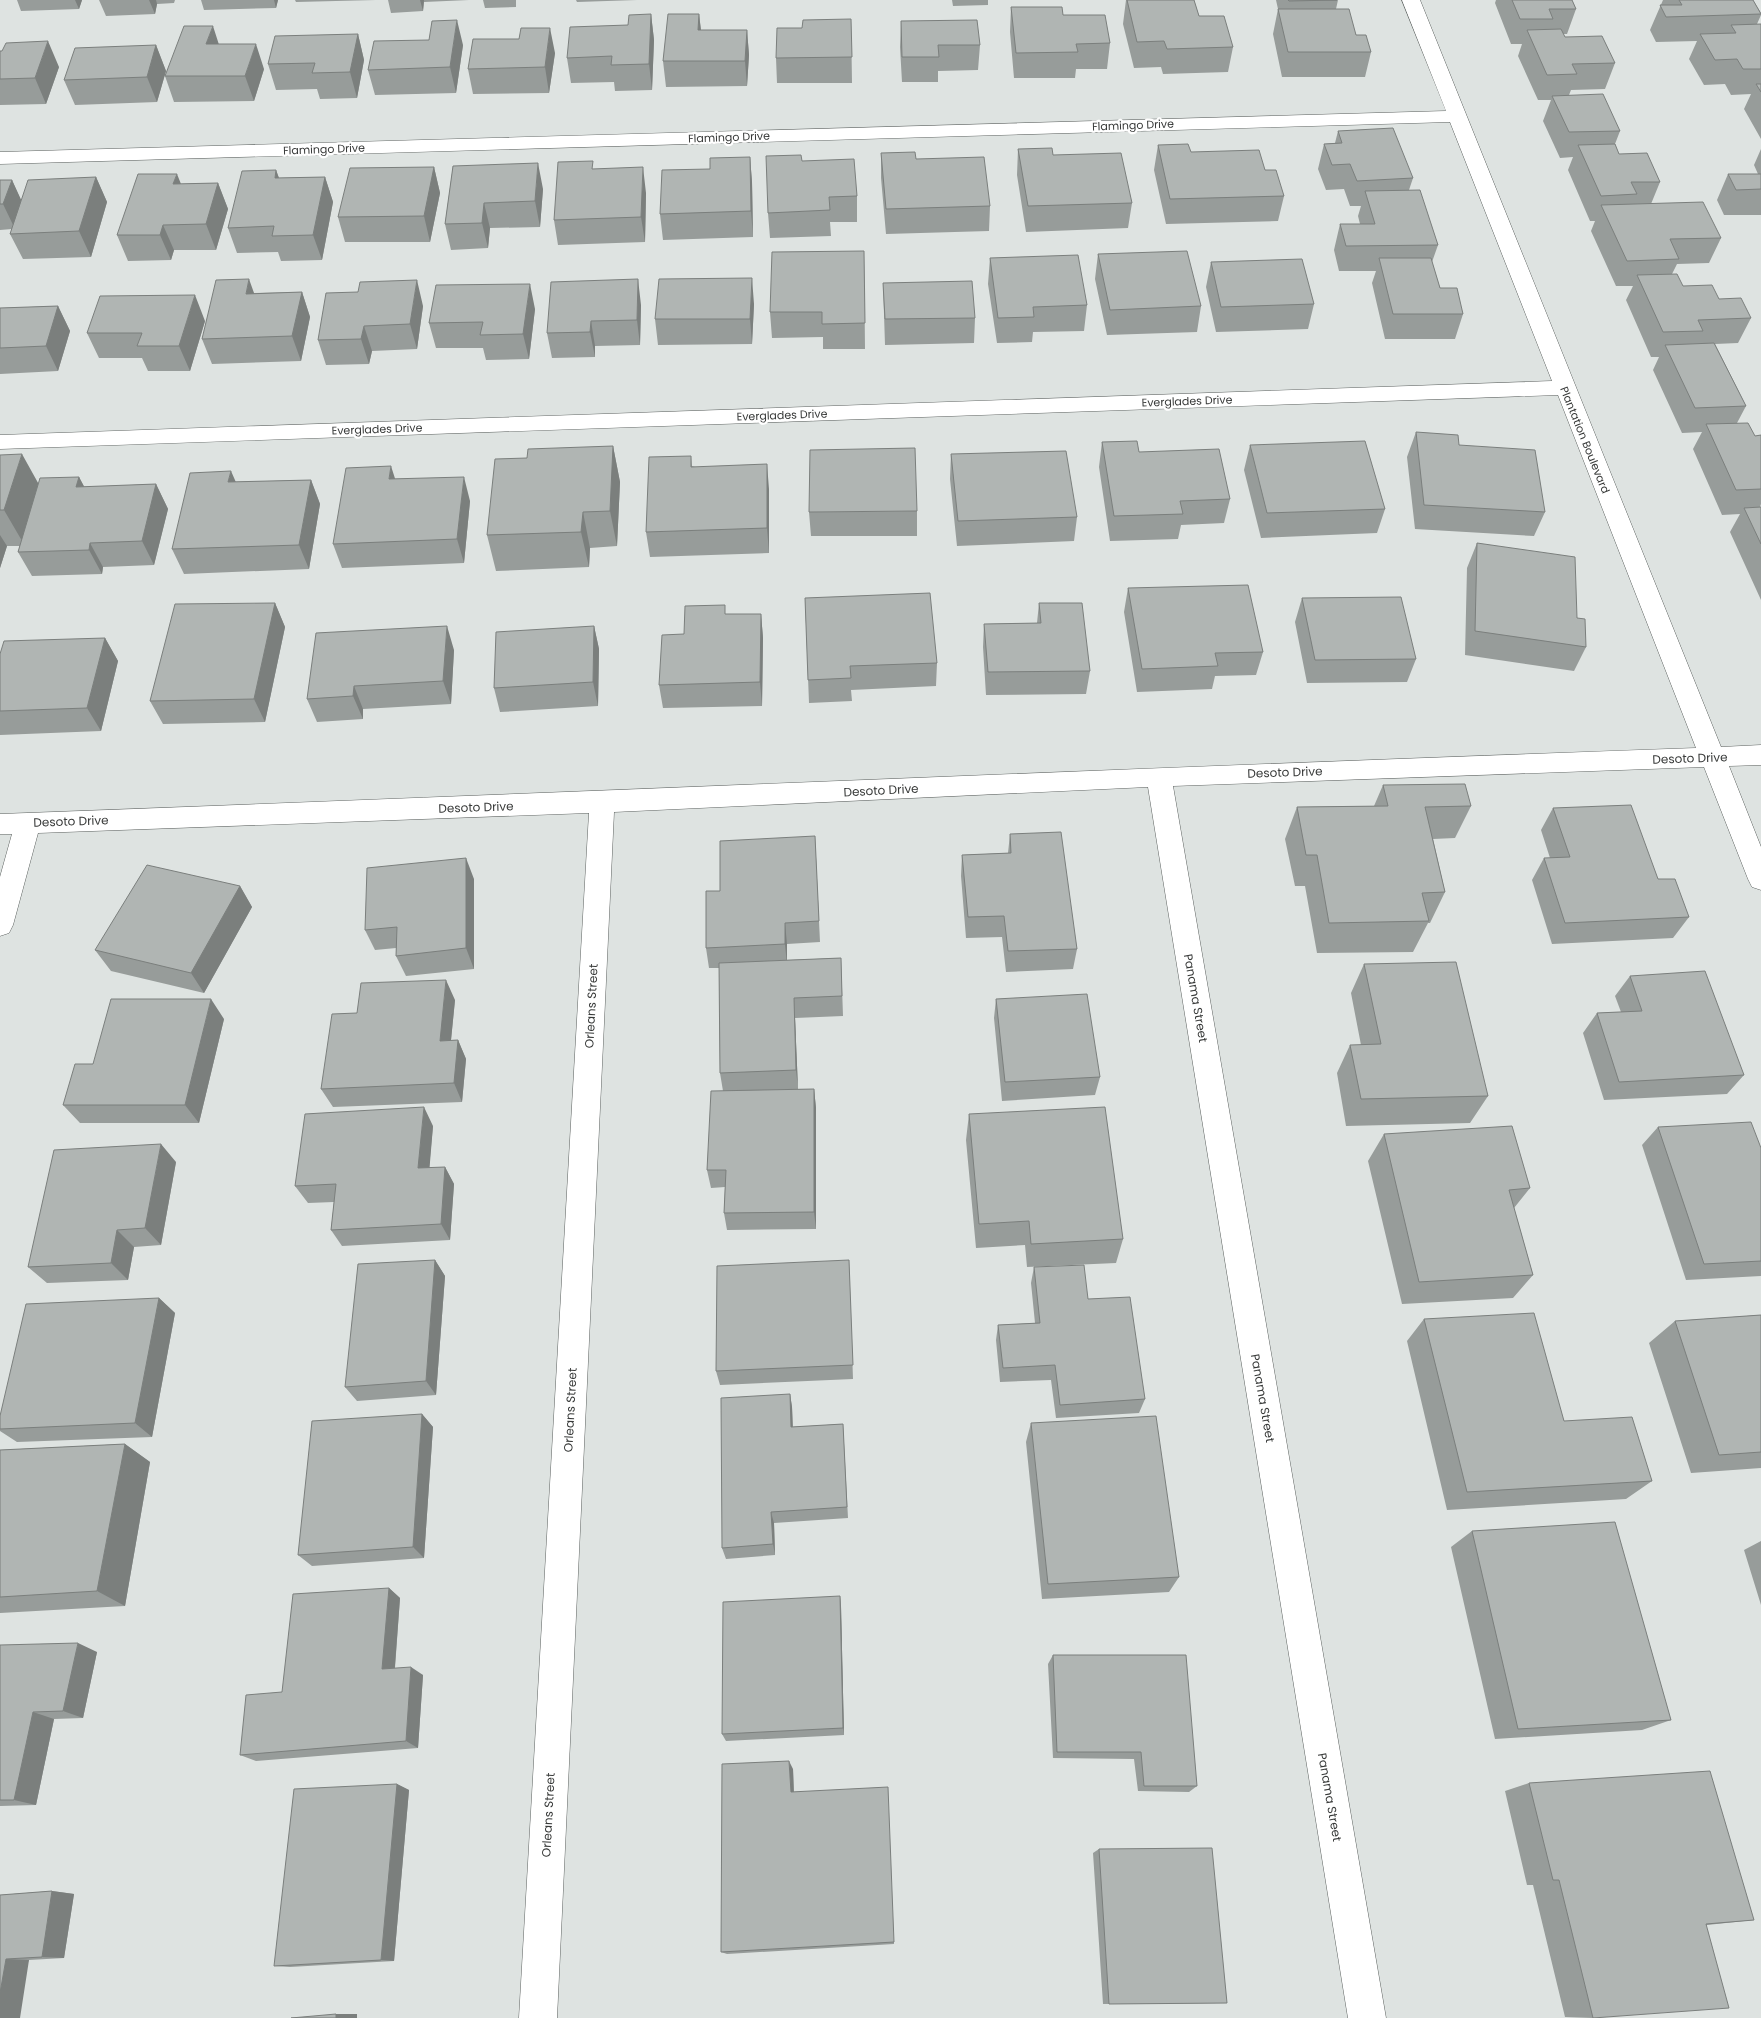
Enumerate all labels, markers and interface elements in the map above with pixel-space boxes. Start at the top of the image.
street label: Flamingo Drive [1092,116,1174,134]
street label: Flamingo Drive [688,128,770,146]
street label: Flamingo Drive [283,140,365,158]
street label: Plantation Boulevard [1556,384,1614,496]
street label: Everglades Drive [1141,391,1233,411]
street label: Everglades Drive [736,405,828,425]
street label: Everglades Drive [331,419,423,439]
street label: Desoto Drive [1652,748,1728,768]
street label: Desoto Drive [1247,762,1323,782]
street label: Desoto Drive [843,780,919,800]
street label: Desoto Drive [438,797,514,817]
street label: Desoto Drive [33,811,109,831]
street label: Panama Street [1180,952,1212,1044]
street label: Orleans Street [580,963,602,1049]
street label: Panama Street [1247,1352,1279,1444]
street label: Orleans Street [559,1367,581,1453]
street label: Panama Street [1314,1751,1346,1843]
street label: Orleans Street [537,1772,559,1858]

